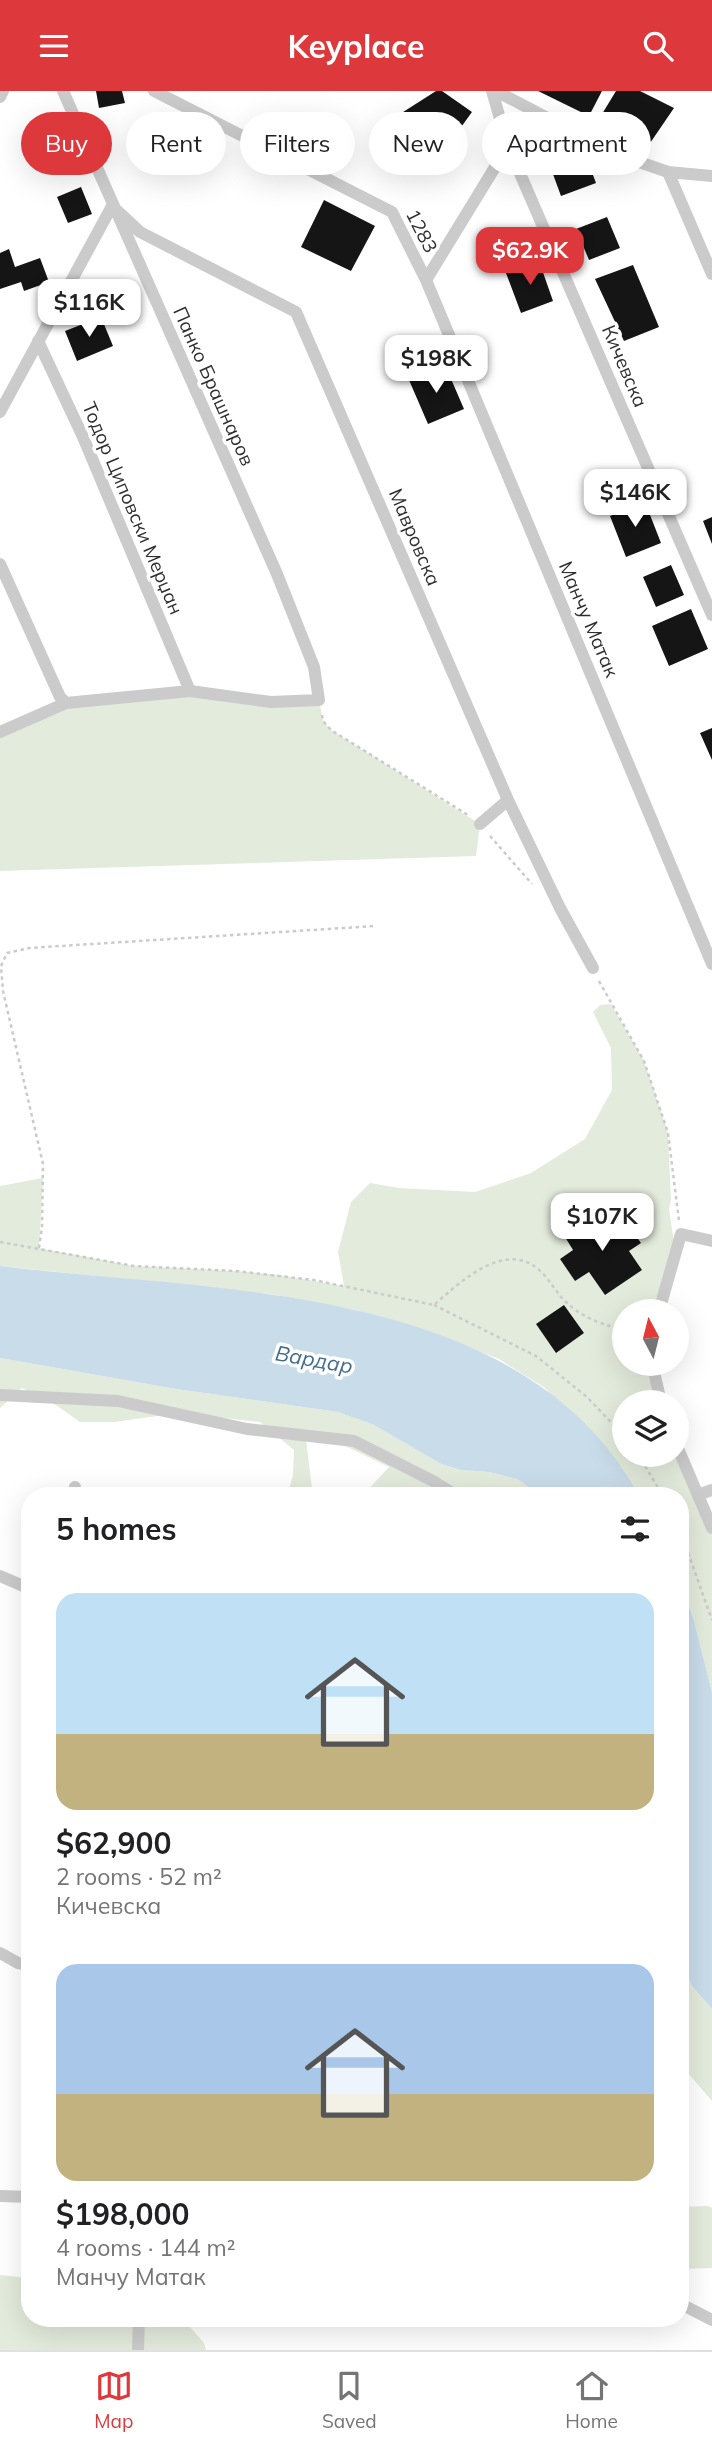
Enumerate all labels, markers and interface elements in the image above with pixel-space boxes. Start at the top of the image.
text: Keyplace [288,26,424,66]
icon: menu [35,27,73,65]
icon: search [639,27,677,65]
chip: Buy [21,112,112,175]
chip: Rent [126,112,226,175]
chip: Filters [240,112,355,175]
chip: New [369,112,468,175]
chip: Apartment [482,112,651,175]
street label: 1283 [401,205,443,257]
pin: $62.9K [473,227,587,287]
text: $62.9K [492,235,568,264]
pin: $116K [40,279,138,339]
text: $116K [54,287,124,316]
street label: Панко Брашнаров [168,303,260,469]
street label: Кичевска [597,321,653,411]
pin: $198K [387,335,485,395]
text: $198K [401,343,471,372]
street label: Тодор Циповски Мерџан [77,398,189,618]
pin: $146K [586,469,684,529]
text: $146K [600,477,670,506]
street label: Мавровска [384,485,446,589]
street label: Манчу Матак [554,557,624,681]
pin: $107K [553,1193,651,1253]
text: $107K [567,1201,637,1230]
north arrow [612,1299,690,1375]
map controls [612,1299,689,1467]
water label: Вардар [273,1339,355,1379]
button: layers [612,1390,689,1467]
text: 5 homes [56,1510,177,1548]
icon: filters [616,1510,654,1548]
icon: home [292,1639,418,1765]
text: $62,900 [56,1824,171,1862]
text: 2 rooms · 52 m² [56,1862,222,1891]
text: Кичевска [56,1891,161,1920]
icon: home [292,2010,418,2136]
text: $198,000 [56,2195,189,2233]
text: 4 rooms · 144 m² [56,2233,236,2262]
text: Манчу Матак [56,2262,206,2291]
tab: Map [94,2367,133,2433]
tab: Saved [322,2367,377,2433]
tab: Home [565,2367,618,2433]

